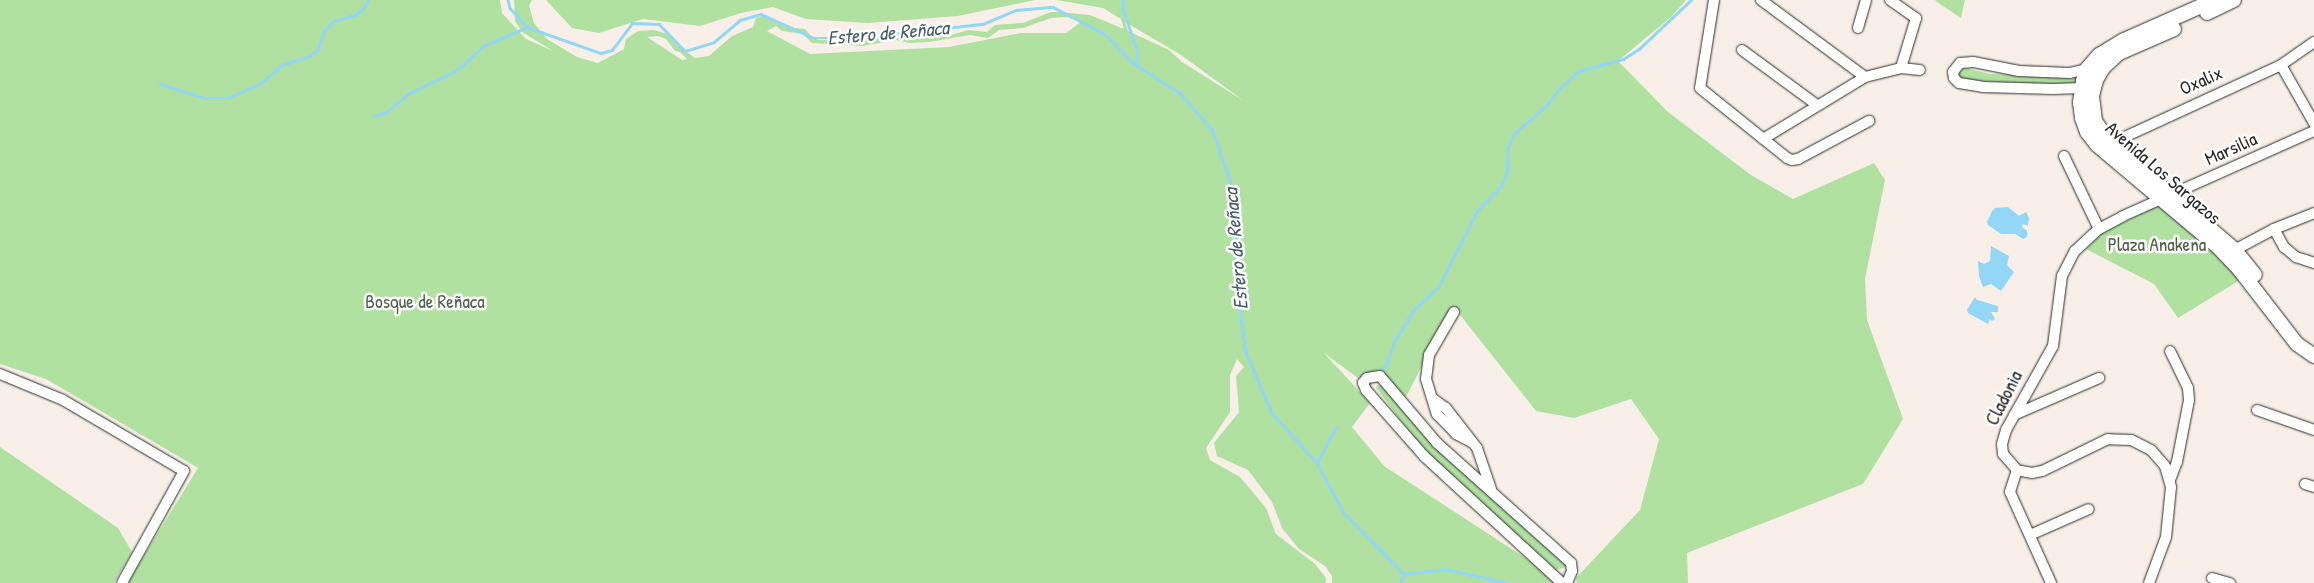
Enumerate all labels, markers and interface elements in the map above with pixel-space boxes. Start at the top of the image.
water label: Estero de Reñaca [826,15,950,49]
street label: Oxalix [2176,62,2226,100]
street label: Avenida Los Sargazos [2101,117,2225,229]
street label: Marsilia [2202,128,2260,170]
water label: Estero de Reñaca [1218,187,1252,311]
park label: Plaza Anakena [2108,234,2206,256]
park label: Bosque de Reñaca [365,291,485,313]
street label: Cladonia [1981,367,2027,429]

